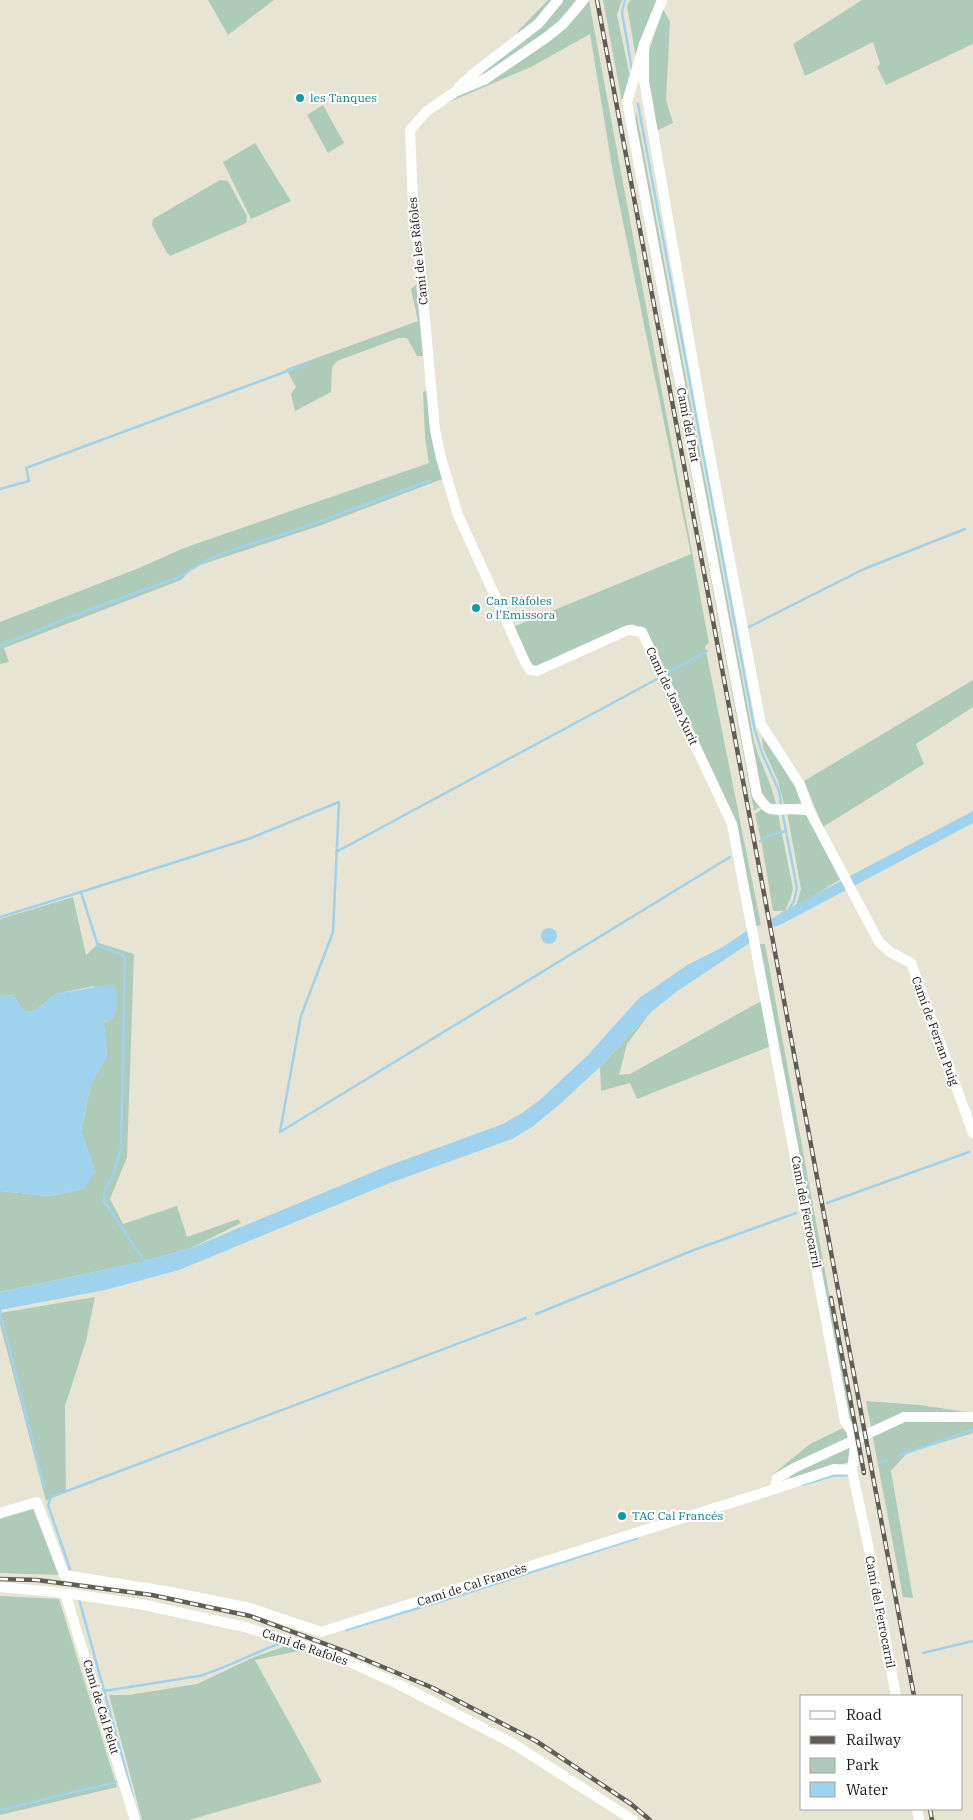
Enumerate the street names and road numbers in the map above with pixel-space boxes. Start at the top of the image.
street label: Camí de les Ràfoles [404,196,431,306]
street label: Camí del Prat [674,386,703,463]
street label: Camí de Joan Xurit [643,644,702,747]
street label: Camí de Ferran Puig [909,974,962,1088]
street label: Camí del Ferrocarril [788,1154,825,1270]
street label: Camí del Ferrocarril [862,1554,899,1670]
street label: Camí de Cal Francès [415,1560,529,1609]
street label: Camí de Rafoles [260,1625,350,1668]
street label: Camí de Cal Pelut [80,1658,123,1756]

